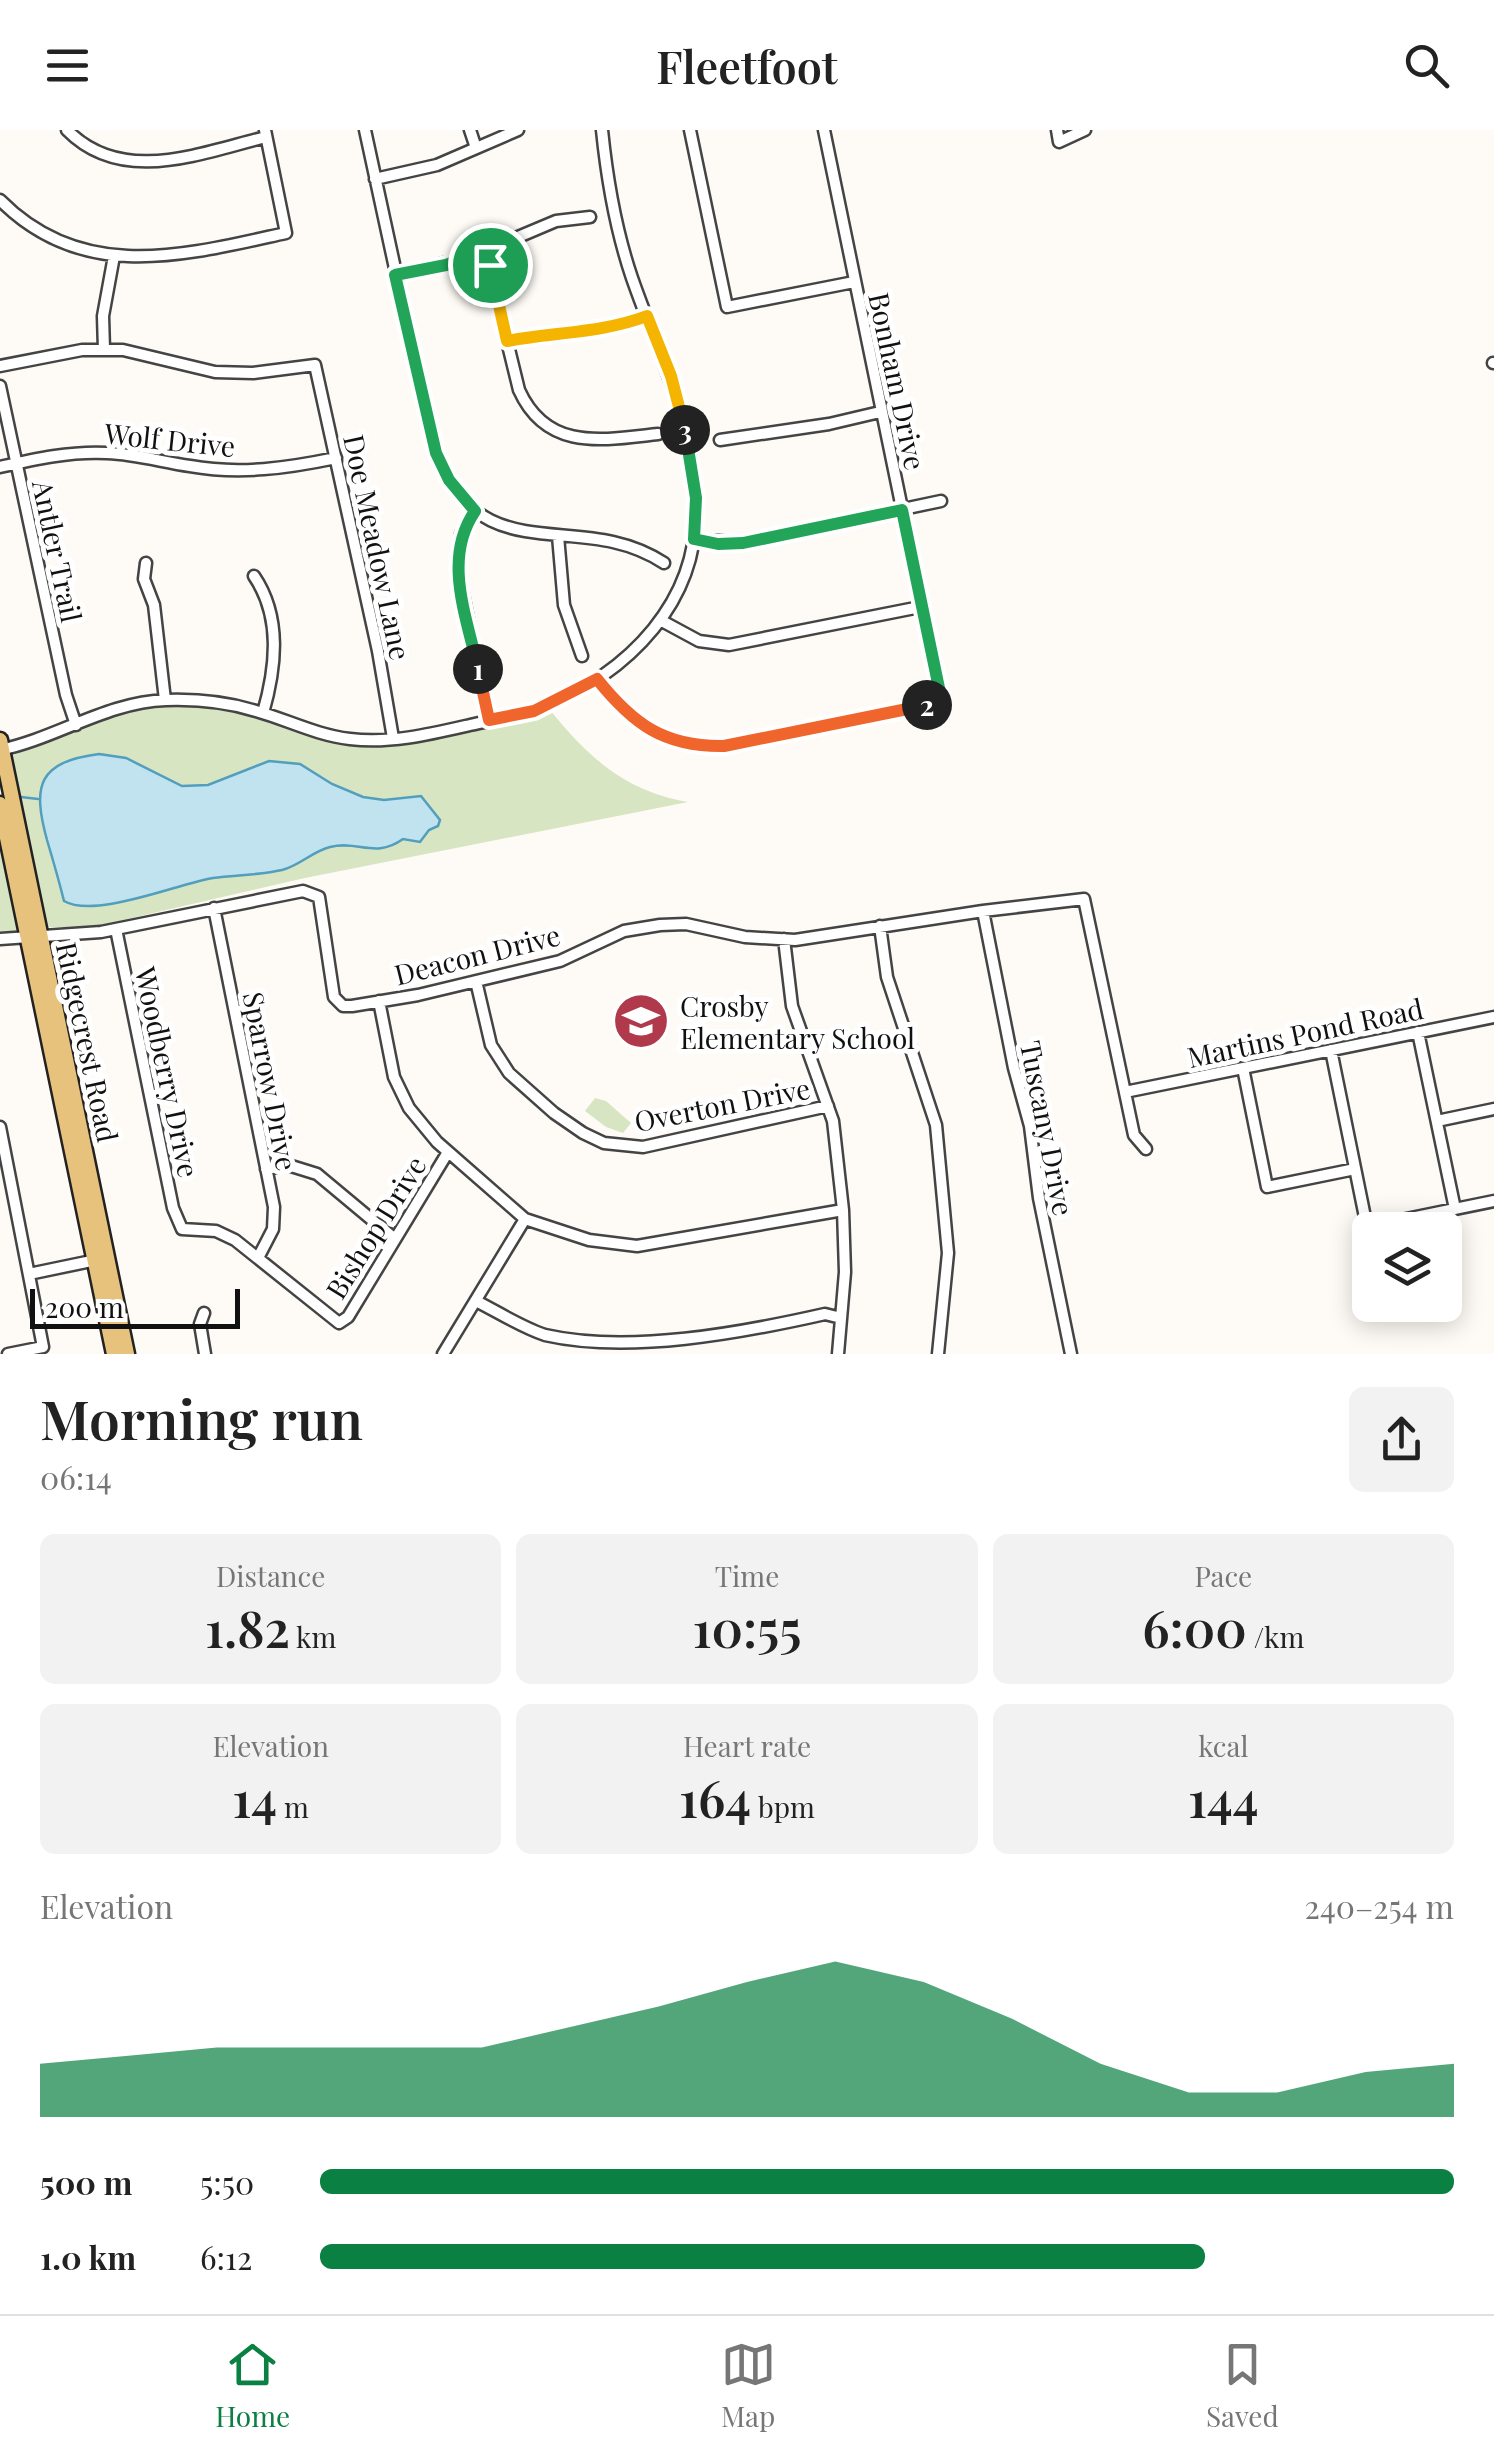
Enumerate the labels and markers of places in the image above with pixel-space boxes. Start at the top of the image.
pin [448,223,533,308]
pin: 3 [660,405,710,455]
pin: 1 [453,644,503,694]
pin: 2 [902,680,952,730]
place label: Crosby Elementary School [680,987,915,1056]
school or university icon: Crosby Elementary School [611,991,671,1051]

